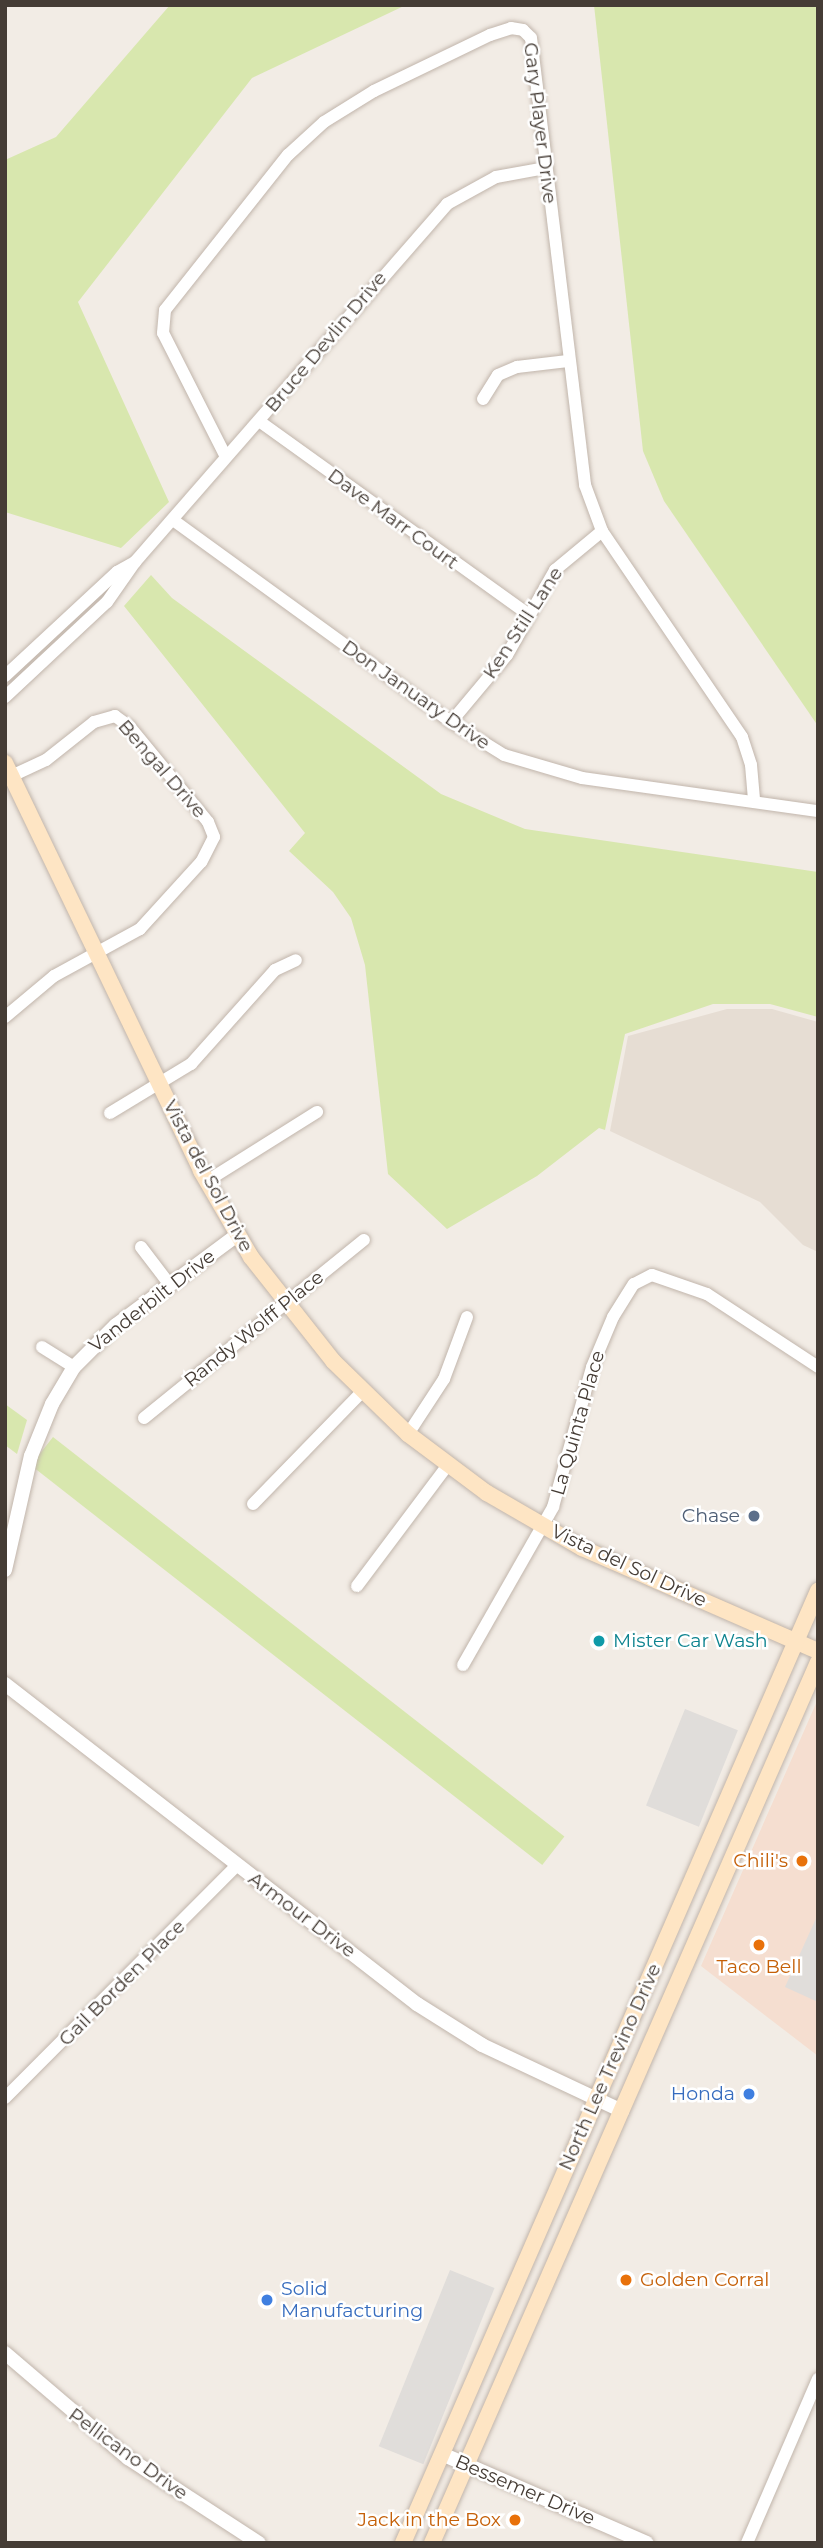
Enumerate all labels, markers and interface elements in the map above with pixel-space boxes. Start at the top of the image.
street label: Gary Player Drive [519,41,561,205]
street label: Bruce Devlin Drive [260,267,392,417]
street label: Dave Marr Court [323,464,463,574]
street label: Ken Still Lane [478,563,568,683]
street label: Don January Drive [338,635,494,755]
street label: Bengal Drive [113,715,211,823]
street label: Vista del Sol Drive [158,1096,258,1256]
street label: Vanderbilt Drive [85,1245,219,1357]
street label: Randy Wolff Place [180,1266,328,1392]
street label: La Quinta Place [546,1348,610,1498]
place label: Chase [682,1505,740,1527]
marker: Chase [746,1508,762,1524]
street label: Vista del Sol Drive [548,1520,710,1612]
place label: Mister Car Wash [613,1630,767,1652]
marker: Mister Car Wash [591,1633,607,1649]
place label: Chili's [733,1850,788,1872]
marker: Chili's [794,1853,810,1869]
street label: Armour Drive [244,1867,360,1963]
street label: Gail Borden Place [54,1915,190,2051]
marker: Taco Bell [751,1937,767,1953]
place label: Taco Bell [716,1956,802,1978]
street label: North Lee Trevino Drive [554,1960,666,2174]
place label: Honda [671,2083,735,2105]
marker: Honda [741,2086,757,2102]
place label: Golden Corral [640,2269,769,2291]
marker: Golden Corral [618,2272,634,2288]
place label: Solid Manufacturing [281,2278,423,2322]
marker: Solid Manufacturing [259,2292,275,2308]
street label: Pellicano Drive [64,2403,192,2505]
street label: Bessemer Drive [452,2450,598,2530]
place label: Jack in the Box [357,2509,501,2531]
marker: Jack in the Box [507,2512,523,2528]

